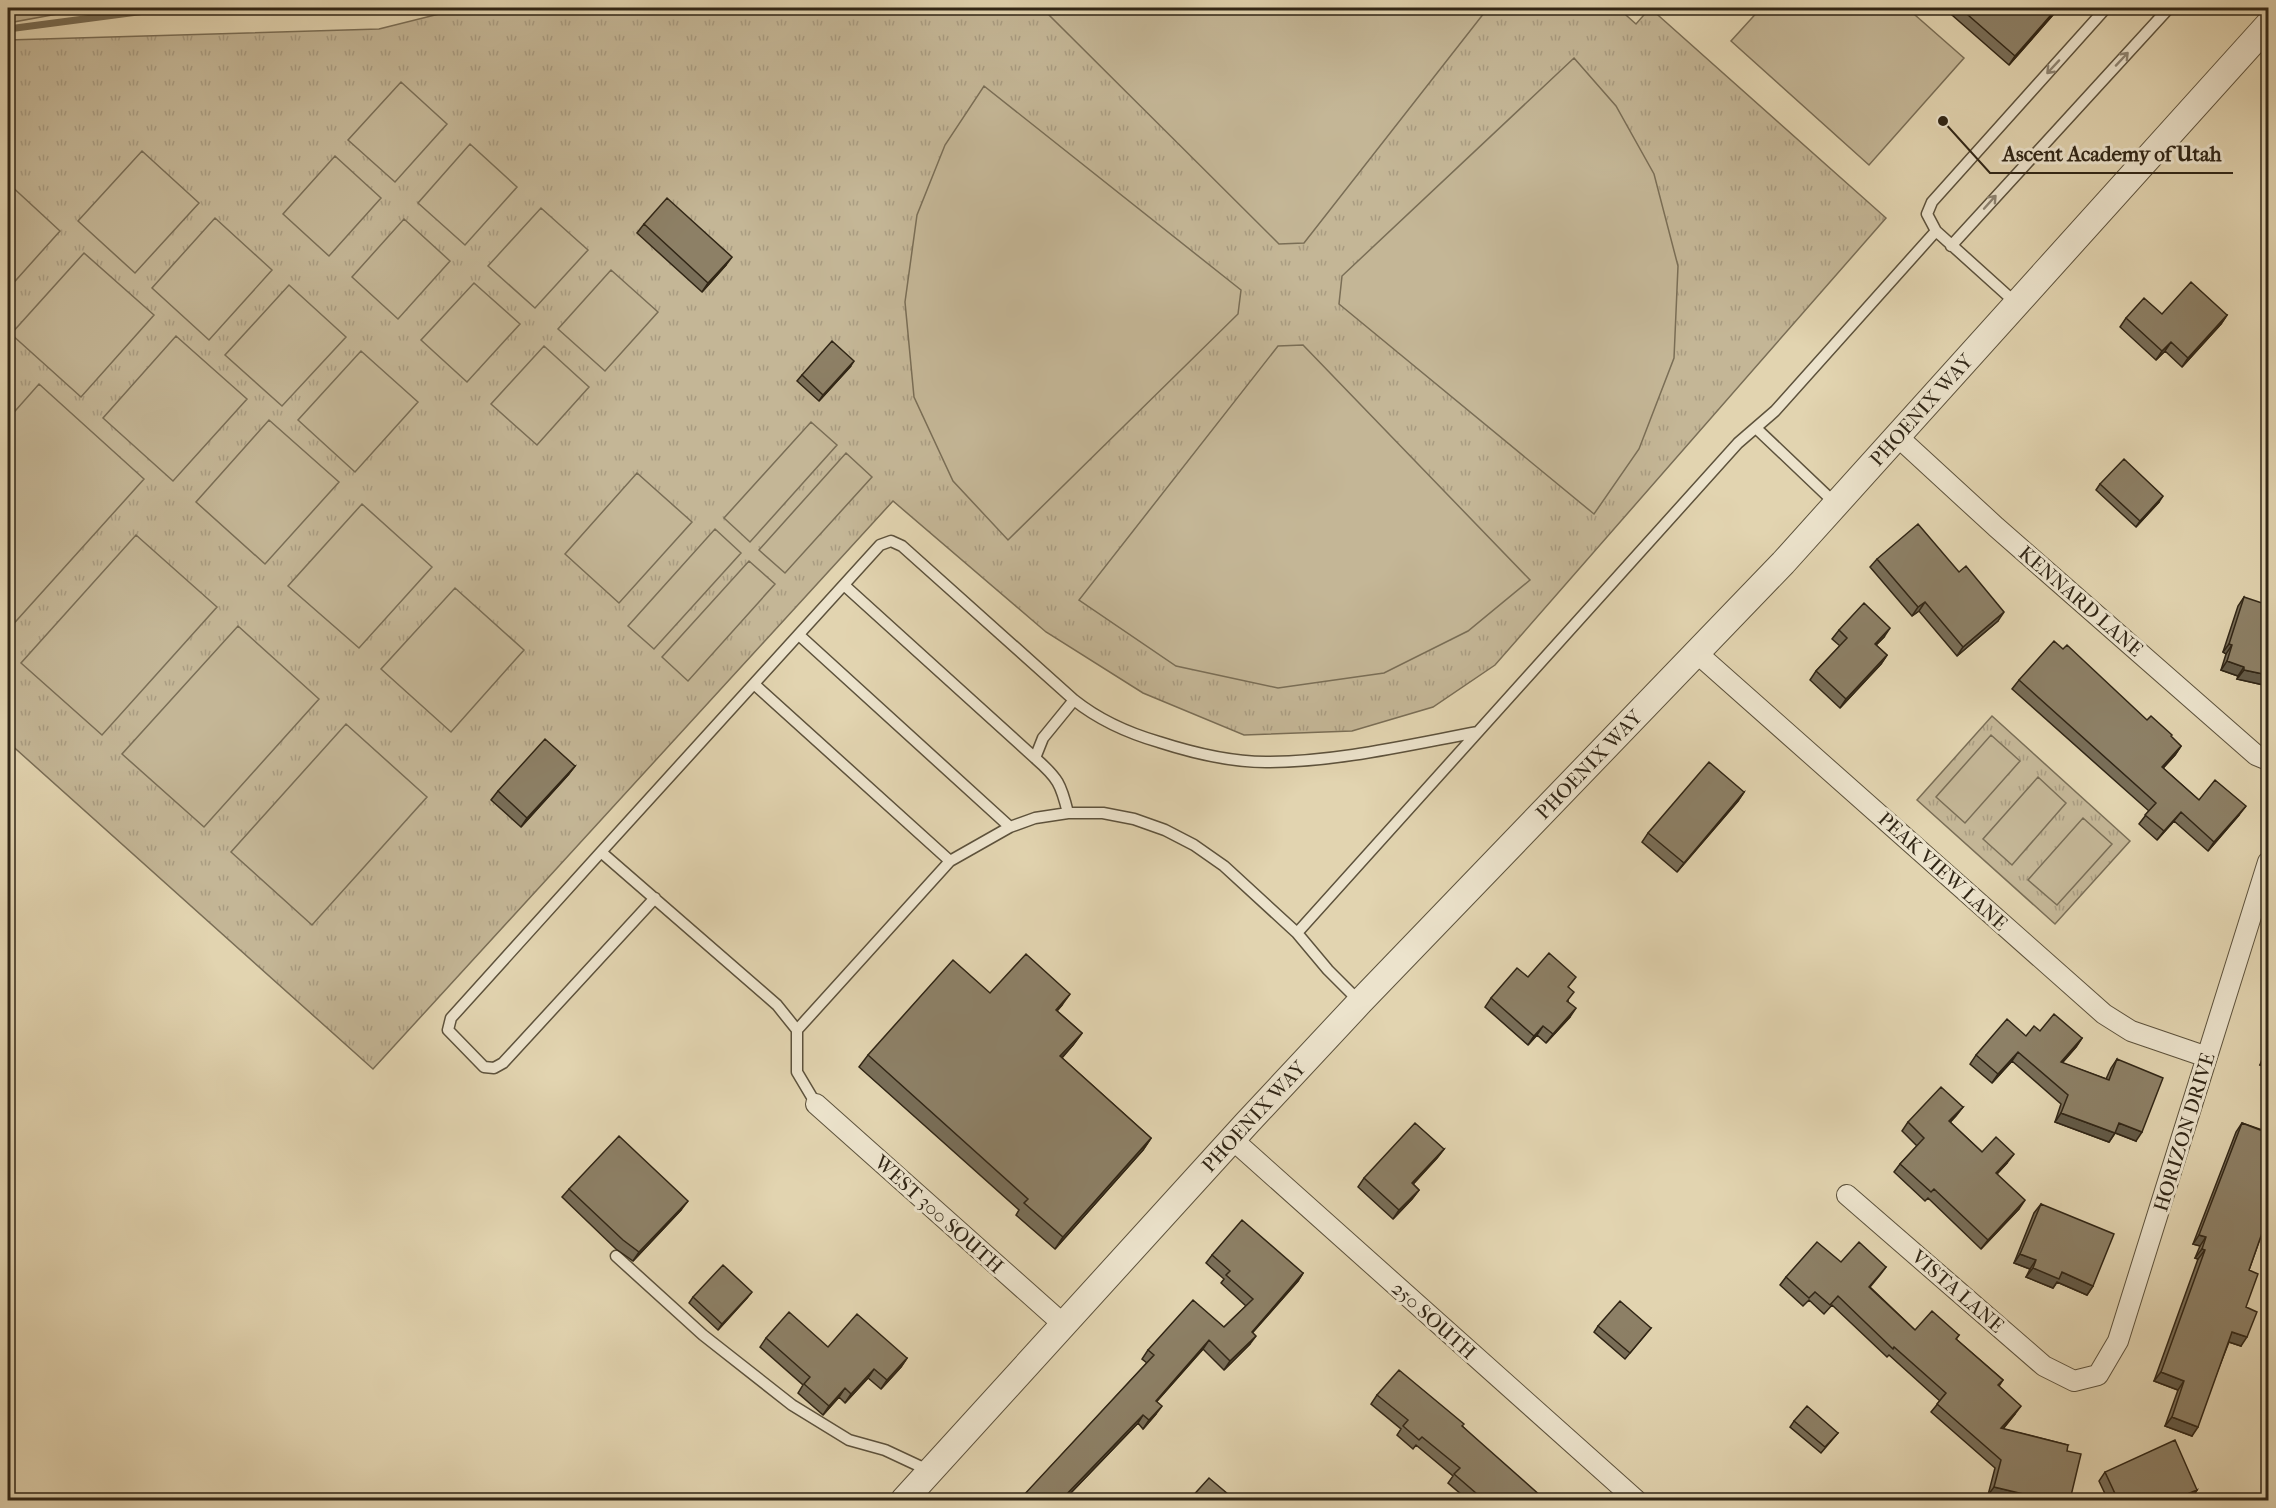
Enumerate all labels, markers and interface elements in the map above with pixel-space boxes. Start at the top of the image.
one-way arrow [2115,51,2129,66]
one-way arrow [2045,59,2060,74]
callout: Ascent Academy of Utah [1990,134,2233,173]
text: Ascent Academy of Utah [2000,142,2222,166]
one-way arrow [1983,195,1997,210]
street label: PHOENIX WAY [1865,349,1979,471]
street label: KENNARD LANE [2014,541,2147,661]
street label: PHOENIX WAY [1531,705,1648,824]
street label: PEAK VIEW LANE [1873,807,2012,935]
street label: HORIZON DRIVE [2149,1050,2220,1214]
street label: PHOENIX WAY [1197,1056,1312,1177]
street label: WEST 300 SOUTH [869,1150,1008,1278]
street label: VISTA LANE [1906,1245,2008,1338]
street label: 250 SOUTH [1387,1277,1480,1364]

